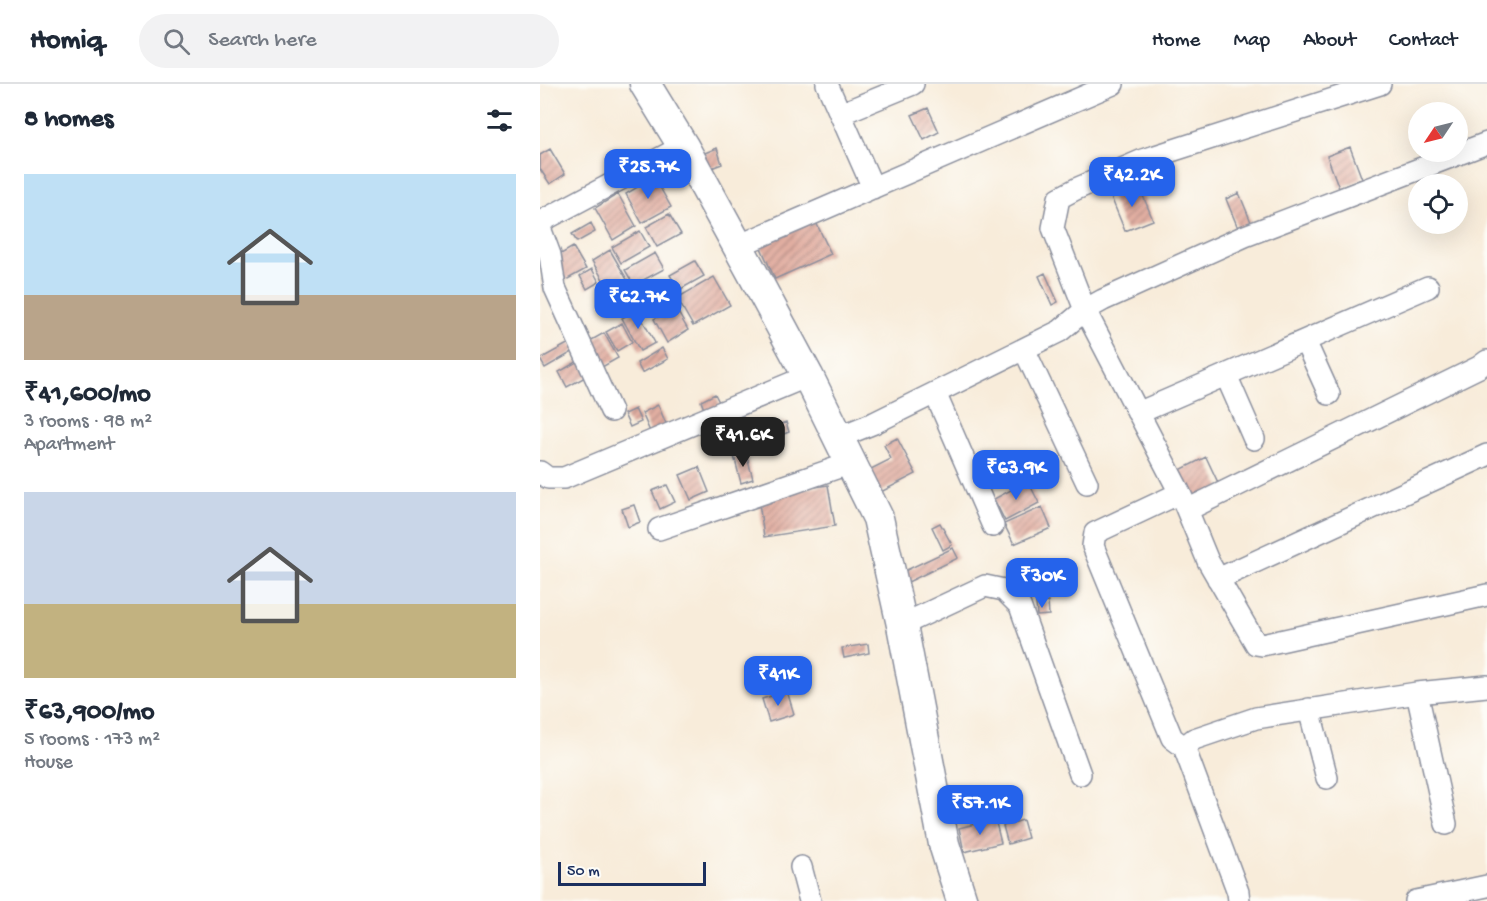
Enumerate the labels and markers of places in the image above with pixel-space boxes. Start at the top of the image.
pin: ₹25.7K [599,149,697,200]
pin: ₹42.2K [1083,157,1181,208]
pin: ₹62.7K [589,279,687,330]
pin: ₹41.6K [694,417,792,468]
pin: ₹63.9K [967,450,1065,501]
pin: ₹30K [1006,558,1078,609]
pin: ₹41K [742,656,814,707]
pin: ₹57.1K [931,785,1029,836]

